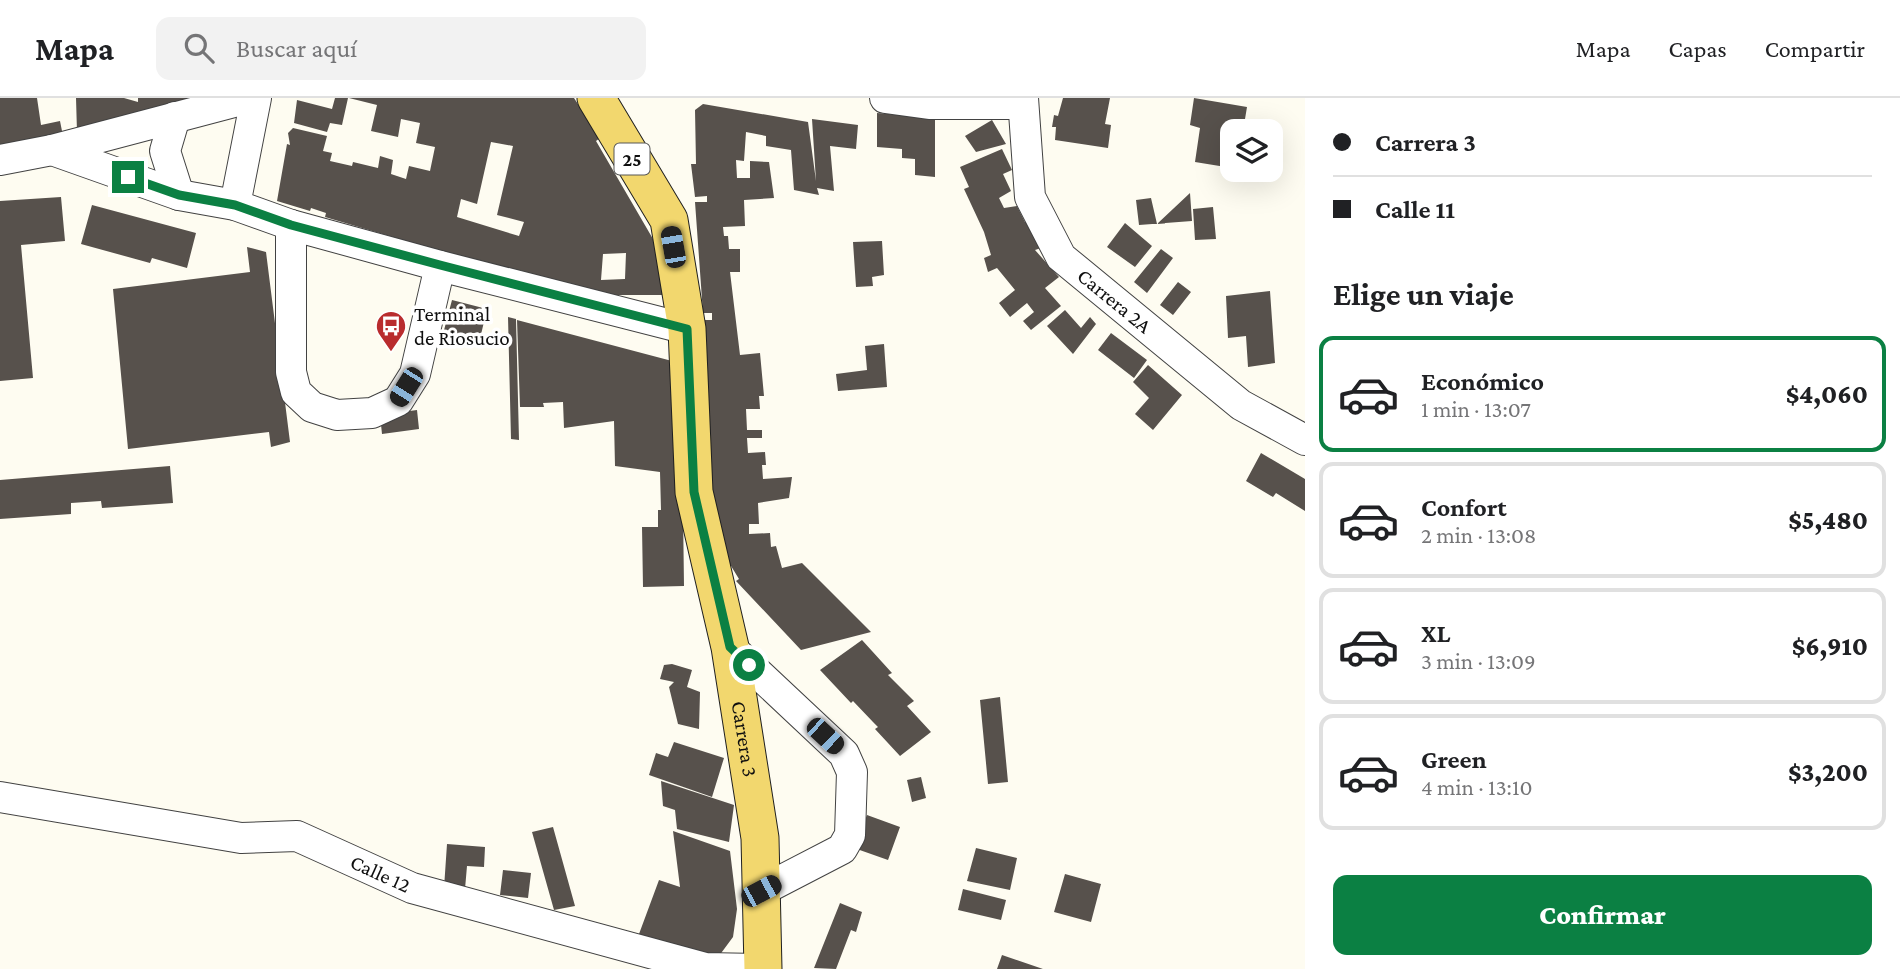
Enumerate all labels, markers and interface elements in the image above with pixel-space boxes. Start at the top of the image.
search box [156,17,646,80]
icon: search [180,29,218,67]
text: Mapa [35,30,114,67]
text: Buscar aquí [236,34,357,63]
text: Mapa [1576,35,1631,62]
text: Capas [1669,35,1727,62]
text: Compartir [1765,35,1865,62]
map controls [1220,119,1283,182]
button: layers [1220,119,1283,182]
text: Carrera 3 [1375,128,1476,157]
road number: 25 [614,143,650,174]
route end [112,161,144,193]
text: Calle 11 [1375,195,1455,224]
car [660,224,687,270]
street label: Carrera 2A [1073,264,1156,338]
text: Elige un viaje [1333,276,1514,312]
place label: Terminal de Riosucio [414,302,510,350]
bus stop icon: Terminal de Riosucio [374,309,408,353]
icon: car [1337,363,1400,426]
car [386,364,427,410]
text: Económico [1421,367,1544,396]
text: $4,060 [1786,380,1868,409]
text: 1 min · 13:07 [1421,396,1531,422]
icon: car [1337,489,1400,552]
text: Confort [1421,493,1507,522]
text: $5,480 [1788,506,1868,535]
text: 2 min · 13:08 [1421,522,1536,548]
icon: car [1337,615,1400,678]
text: XL [1421,619,1450,648]
text: $6,910 [1792,632,1868,661]
text: 3 min · 13:09 [1421,648,1536,674]
route start [733,649,765,681]
street label: Carrera 3 [727,699,762,779]
car [803,714,848,758]
icon: car [1337,741,1400,804]
text: Green [1421,745,1487,774]
text: $3,200 [1788,758,1868,787]
text: 4 min · 13:10 [1421,774,1533,800]
street label: Calle 12 [347,850,414,898]
car [738,872,785,910]
button: Confirmar [1333,875,1872,955]

